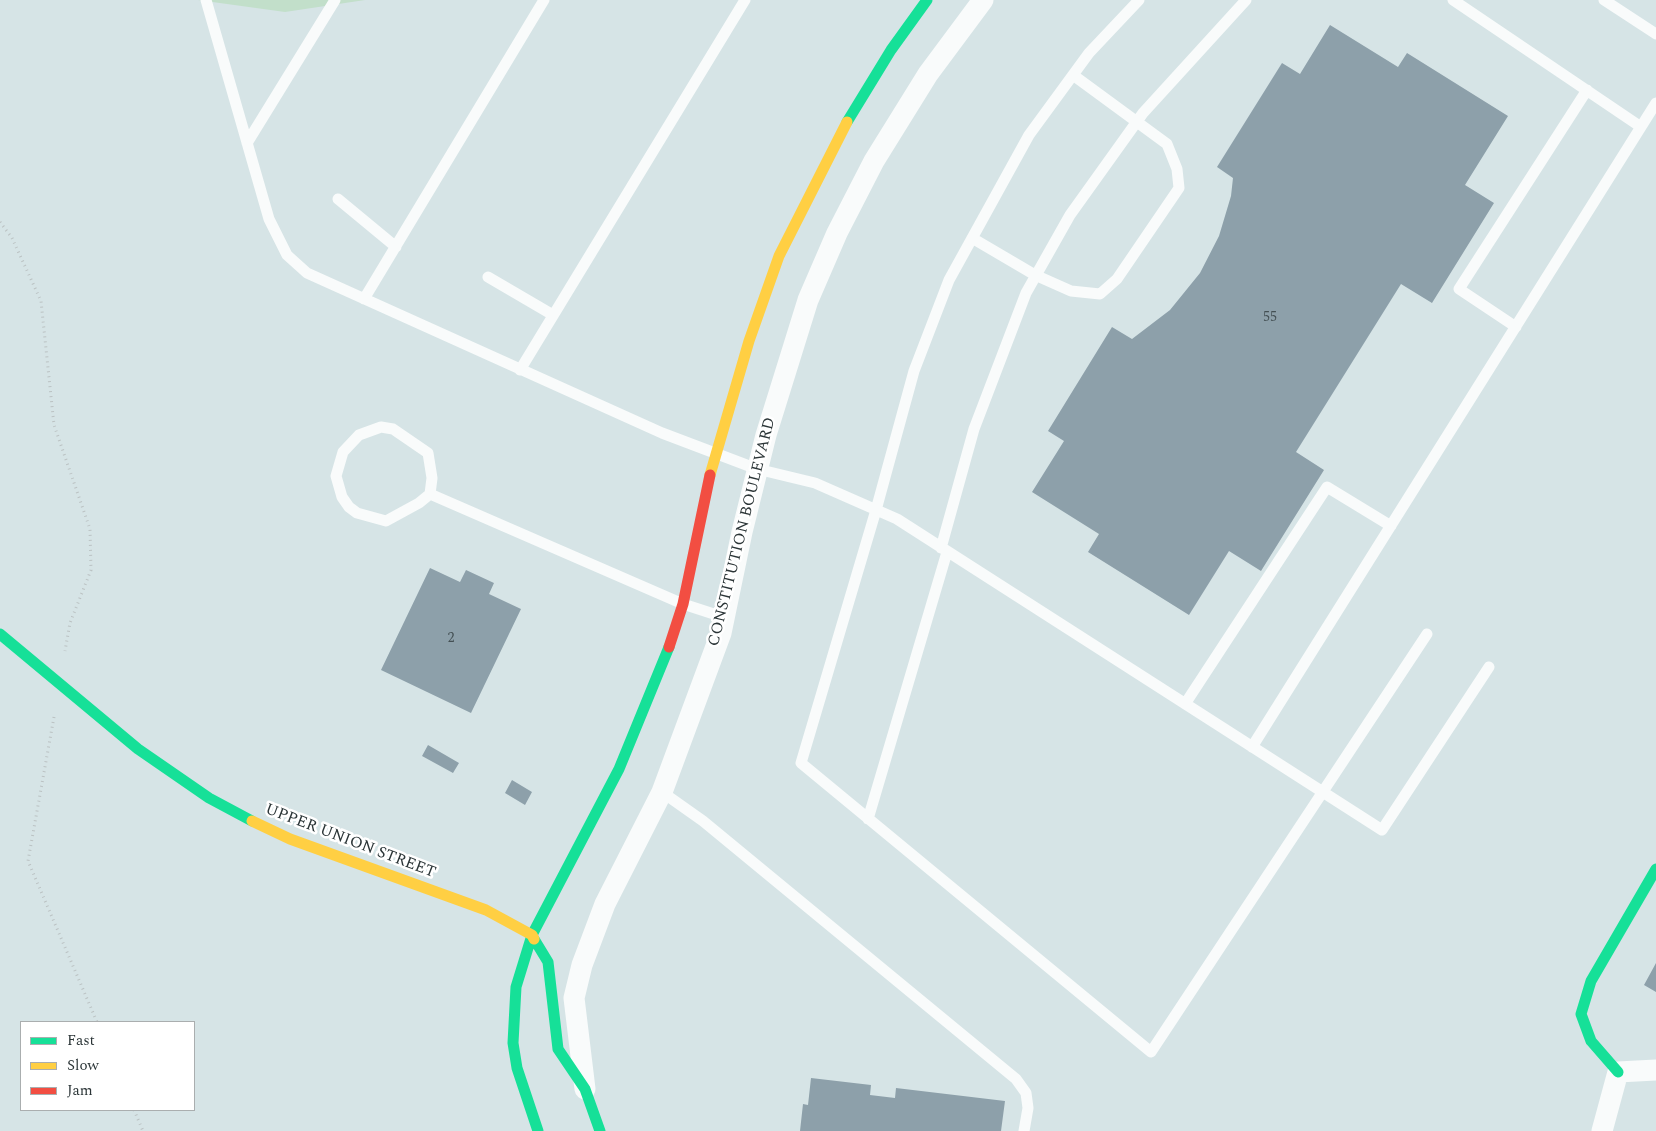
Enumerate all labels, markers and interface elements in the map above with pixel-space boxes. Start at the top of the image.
house number: 55 [1263,310,1277,326]
street label: CONSTITUTION BOULEVARD [705,416,781,648]
house number: 2 [448,631,454,647]
street label: UPPER UNION STREET [262,801,438,883]
legend [20,1021,195,1111]
text: Fast [67,1029,95,1052]
text: Slow [67,1054,99,1077]
text: Jam [67,1079,93,1102]

